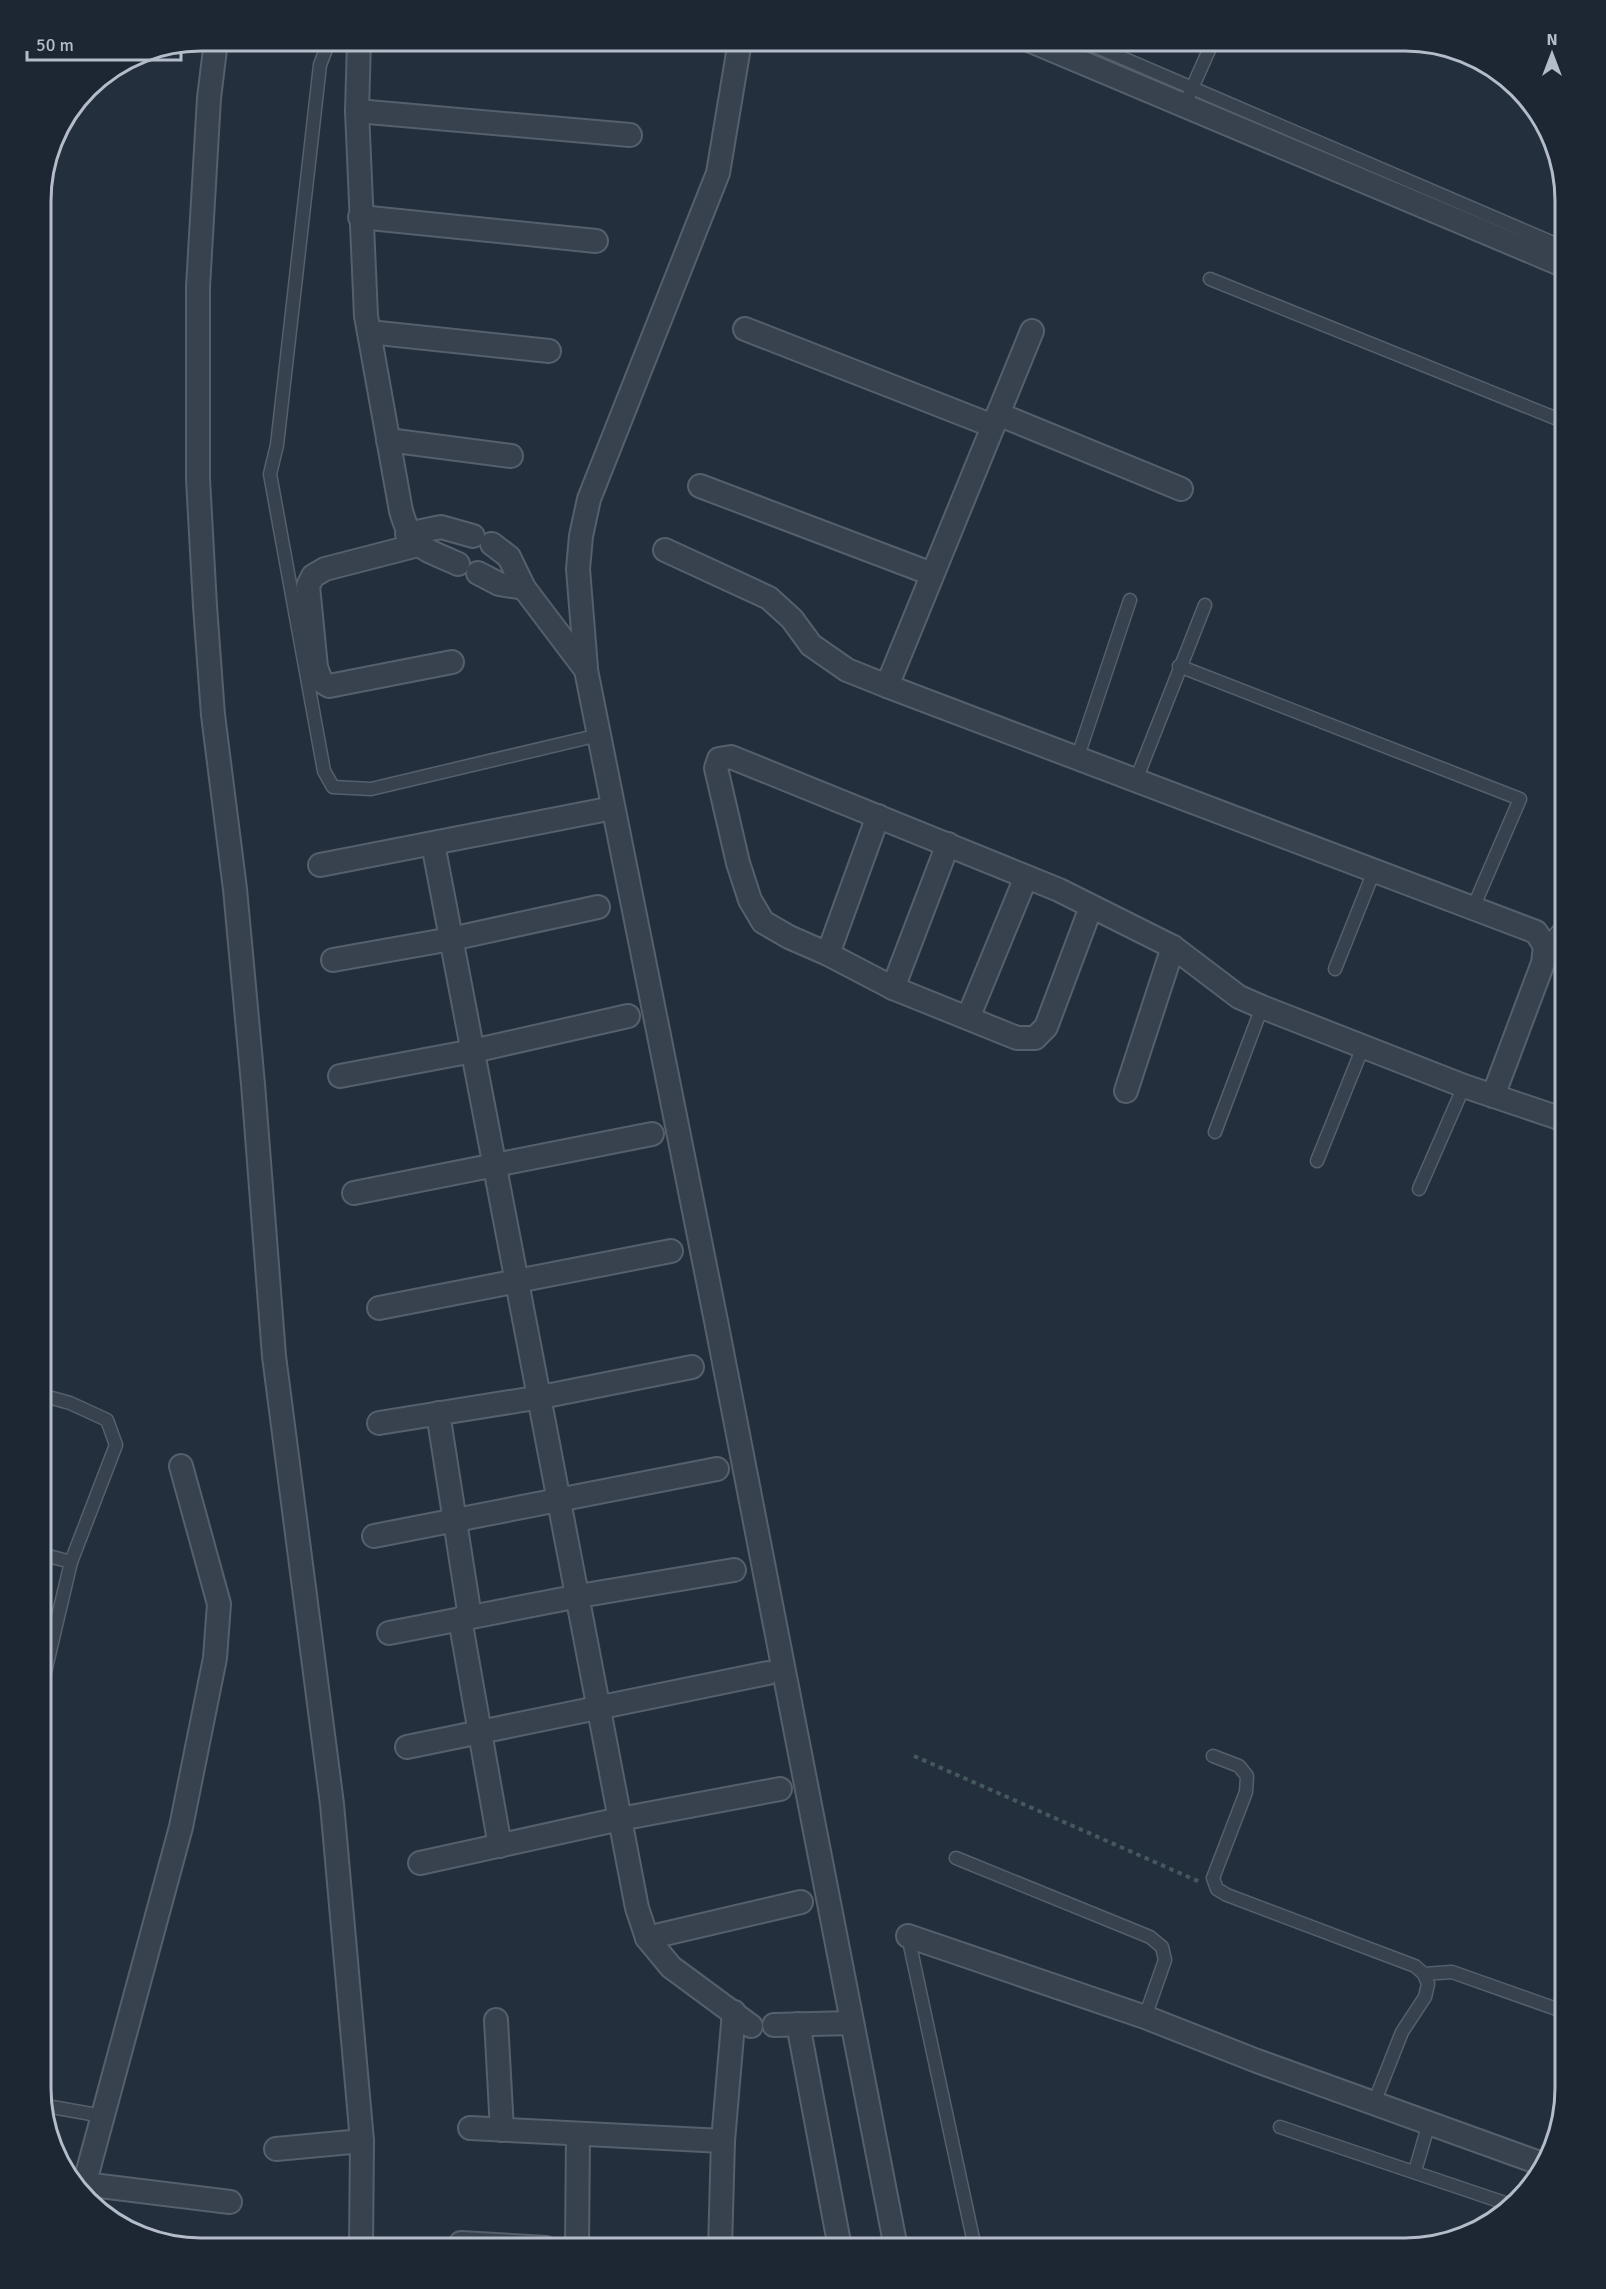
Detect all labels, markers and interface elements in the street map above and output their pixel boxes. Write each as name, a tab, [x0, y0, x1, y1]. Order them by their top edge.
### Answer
scale bar	[27, 24, 182, 62]
north arrow	[1522, 24, 1582, 84]
text: N	[1546, 30, 1558, 50]
text: 50 m	[36, 34, 74, 56]

